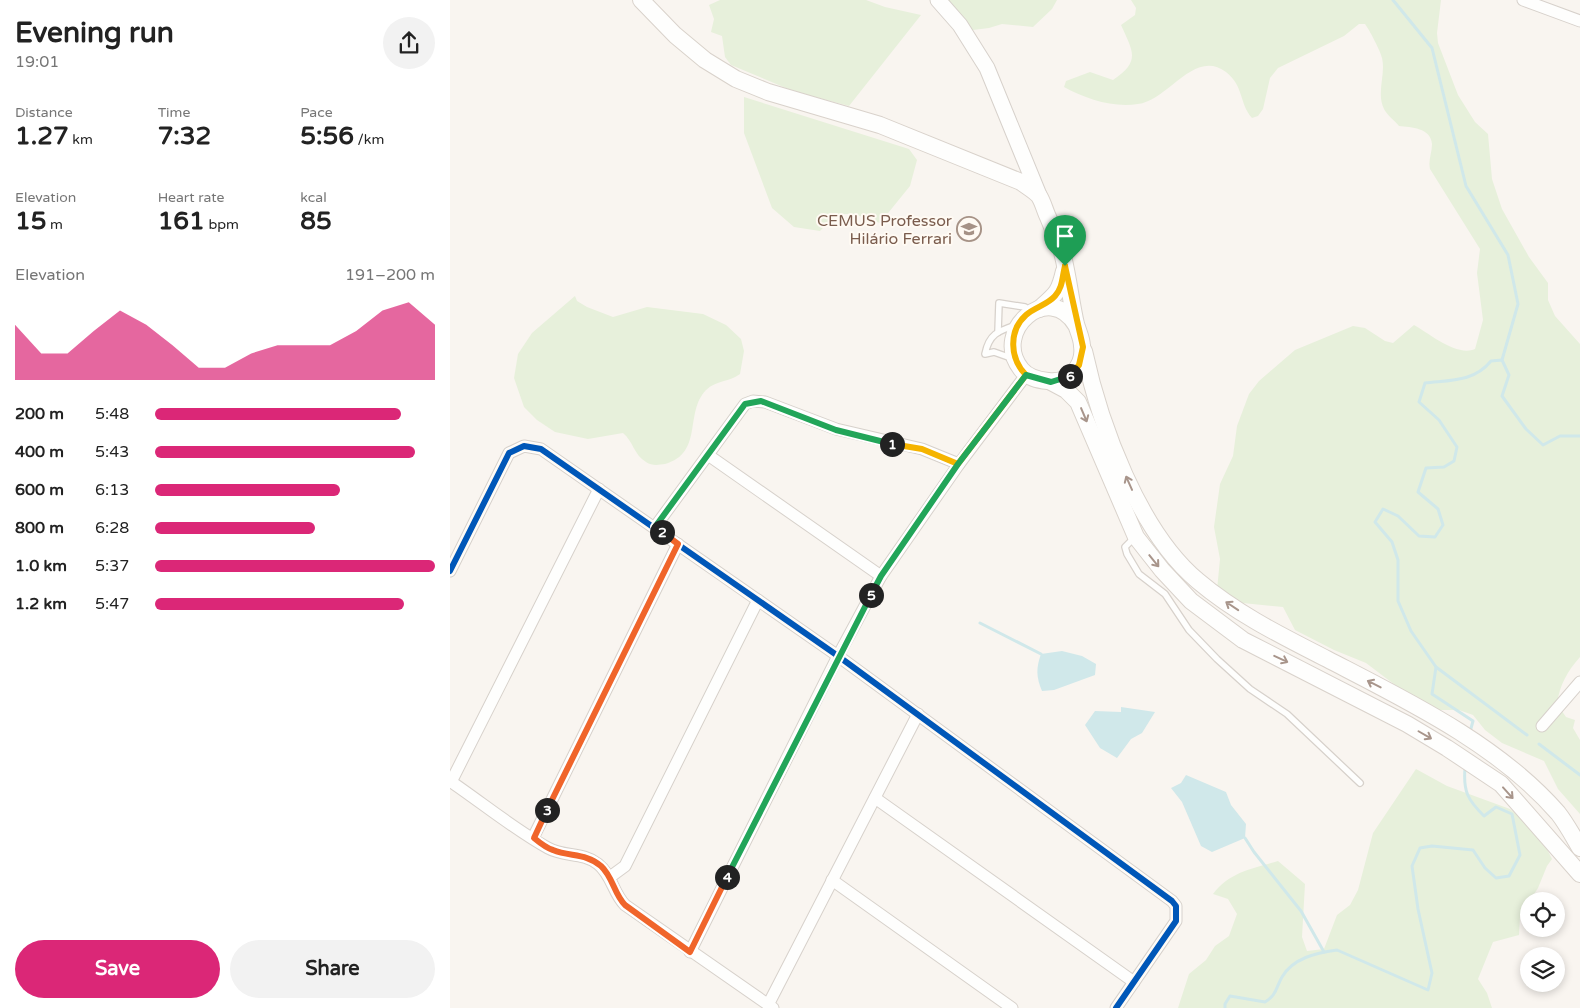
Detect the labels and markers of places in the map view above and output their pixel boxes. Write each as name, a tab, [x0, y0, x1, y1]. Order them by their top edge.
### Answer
place label: CEMUS Professor Hilário Ferrari	[817, 211, 953, 249]
pin	[1044, 215, 1086, 266]
school or university icon: CEMUS Professor Hilário Ferrari	[956, 216, 982, 242]
pin: 6	[1058, 364, 1082, 388]
pin: 1	[880, 432, 904, 456]
pin: 2	[650, 520, 674, 544]
pin: 5	[858, 582, 884, 608]
pin: 3	[534, 798, 560, 822]
pin: 4	[714, 864, 740, 890]

